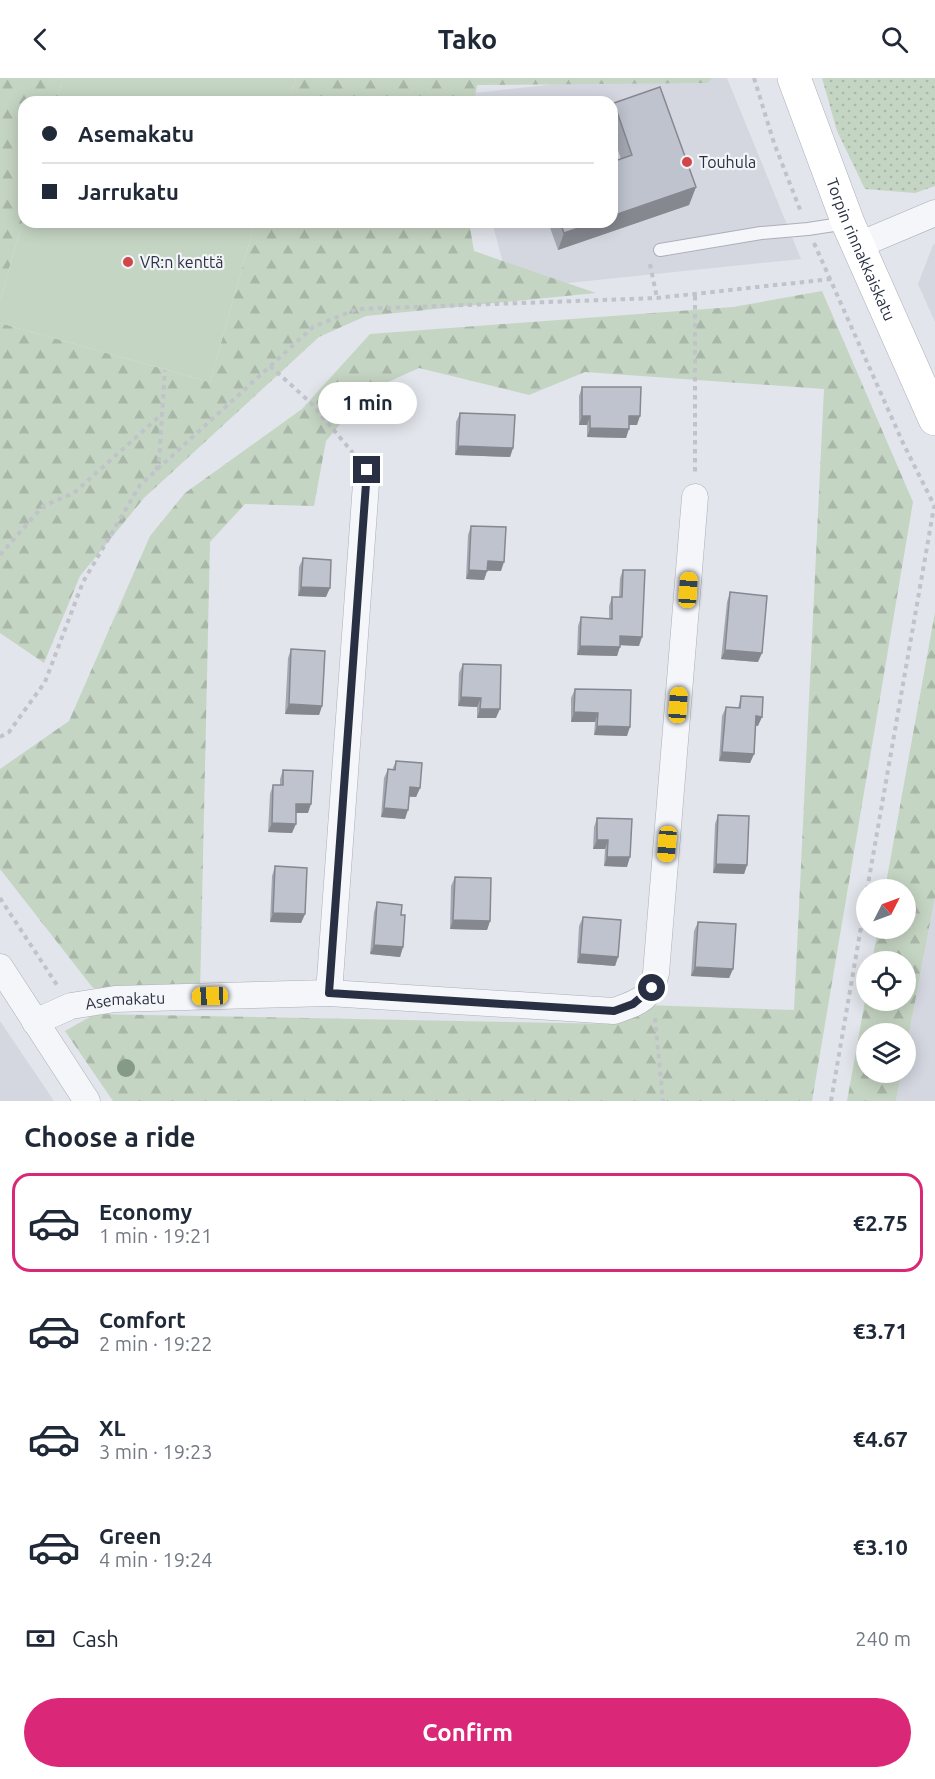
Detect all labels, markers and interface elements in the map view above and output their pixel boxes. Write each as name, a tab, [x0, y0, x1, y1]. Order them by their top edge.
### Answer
icon: back	[24, 23, 57, 56]
icon: search	[878, 23, 911, 56]
text: Tako	[438, 24, 497, 54]
text: Asemakatu	[78, 121, 194, 146]
place label: Touhula	[699, 153, 756, 171]
marker: Touhula	[680, 155, 694, 169]
street label: Torpin rinnakkaiskatu	[823, 176, 899, 323]
text: Jarrukatu	[78, 179, 179, 204]
place label: VR:n kenttä	[140, 253, 224, 271]
marker: VR:n kenttä	[121, 255, 135, 269]
callout: 1 min	[318, 383, 416, 425]
text: 1 min	[342, 391, 393, 414]
route end	[353, 456, 380, 483]
car	[678, 571, 698, 609]
car	[668, 686, 688, 724]
car	[656, 825, 678, 863]
north arrow	[856, 879, 916, 939]
map controls	[856, 879, 916, 1083]
button: locate	[856, 951, 916, 1011]
route start	[638, 974, 665, 1001]
car	[192, 986, 228, 1006]
street label: Asemakatu	[84, 989, 165, 1013]
button: layers	[856, 1023, 916, 1083]
text: Choose a ride	[24, 1122, 196, 1152]
icon: car	[27, 1196, 81, 1250]
text: Economy	[99, 1199, 192, 1224]
text: €2.75	[853, 1210, 908, 1235]
text: 1 min · 19:21	[99, 1224, 213, 1247]
icon: car	[27, 1304, 81, 1358]
text: Comfort	[99, 1307, 186, 1332]
text: €3.71	[853, 1318, 908, 1343]
text: 2 min · 19:22	[99, 1332, 213, 1355]
icon: car	[27, 1412, 81, 1466]
text: XL	[99, 1415, 126, 1440]
text: €4.67	[853, 1426, 908, 1451]
text: 3 min · 19:23	[99, 1440, 213, 1463]
icon: car	[27, 1520, 81, 1574]
text: Green	[99, 1523, 161, 1548]
text: €3.10	[853, 1534, 908, 1559]
text: 4 min · 19:24	[99, 1548, 213, 1571]
icon: cash	[24, 1622, 57, 1655]
text: Cash	[72, 1626, 119, 1651]
text: 240 m	[855, 1627, 911, 1650]
button: Confirm	[24, 1698, 911, 1767]

